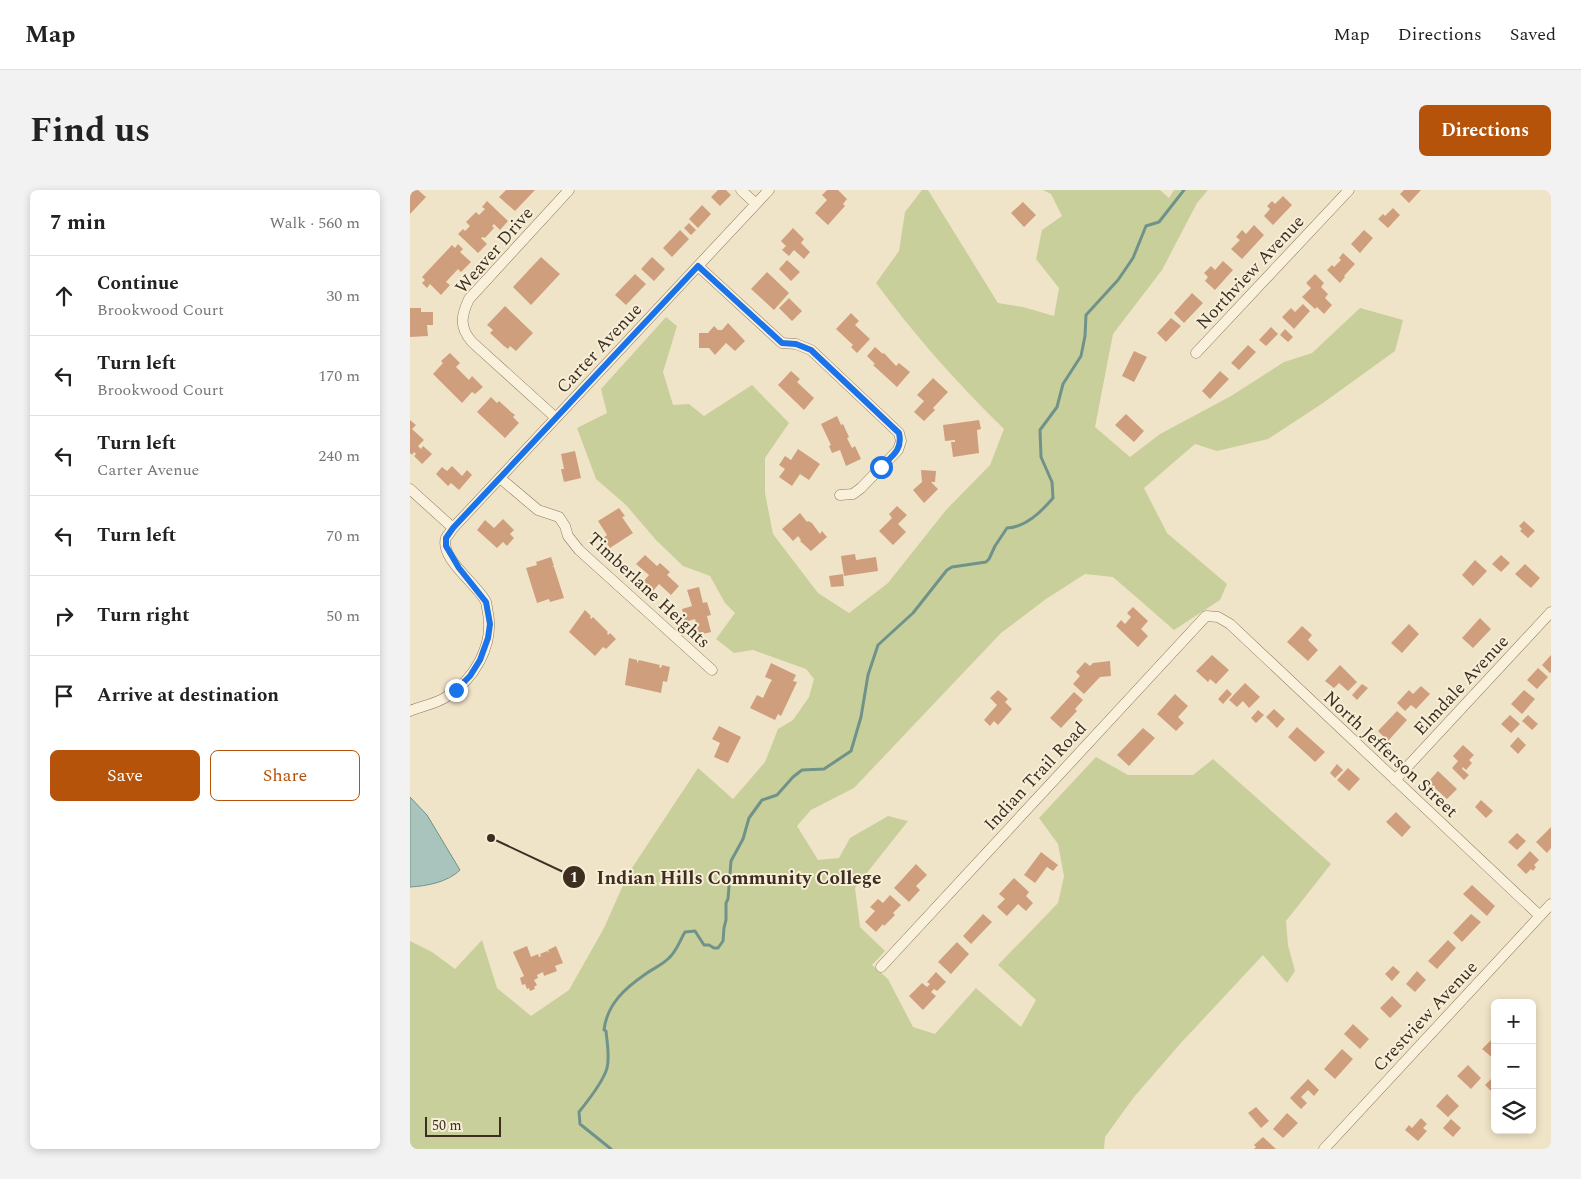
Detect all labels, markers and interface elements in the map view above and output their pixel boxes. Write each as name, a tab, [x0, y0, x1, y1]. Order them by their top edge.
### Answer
text: Map	[25, 17, 75, 53]
text: Map	[1334, 21, 1370, 48]
text: Directions	[1398, 21, 1482, 48]
text: Saved	[1510, 21, 1556, 48]
text: Find us	[30, 104, 150, 157]
button: Directions	[1419, 105, 1551, 156]
street label: Weaver Drive	[449, 201, 540, 300]
text: 7 min	[50, 207, 106, 239]
street label: Northview Avenue	[1190, 209, 1311, 336]
text: Walk · 560 m	[269, 211, 360, 235]
text: Continue	[97, 269, 179, 298]
icon: ahead	[50, 282, 78, 310]
text: 30 m	[326, 284, 360, 308]
street label: Carter Avenue	[550, 297, 649, 400]
text: Brookwood Court	[97, 298, 224, 322]
text: Turn left	[97, 349, 176, 378]
icon: left	[50, 362, 78, 390]
text: 170 m	[318, 364, 360, 388]
text: Brookwood Court	[97, 378, 224, 402]
text: Turn left	[97, 429, 176, 458]
icon: left	[50, 442, 78, 470]
text: 240 m	[318, 444, 360, 468]
route start	[870, 456, 893, 479]
text: Carter Avenue	[97, 458, 199, 482]
text: Turn left	[97, 521, 176, 550]
icon: left	[50, 522, 78, 550]
text: 70 m	[326, 524, 360, 548]
street label: Timberlane Heights	[581, 526, 716, 655]
text: Turn right	[97, 601, 190, 630]
icon: right	[50, 602, 78, 630]
text: 50 m	[326, 604, 360, 628]
street label: Elmdale Avenue	[1407, 629, 1515, 742]
route end	[445, 679, 468, 702]
text: Arrive at destination	[97, 681, 279, 710]
icon: arrive	[50, 682, 78, 710]
street label: North Jefferson Street	[1317, 685, 1464, 824]
street label: Indian Trail Road	[978, 716, 1093, 837]
button: Save	[50, 750, 200, 801]
button: Share	[210, 750, 360, 801]
callout: Indian Hills Community College	[561, 860, 891, 894]
text: Indian Hills Community College	[597, 864, 881, 893]
text: 1	[570, 866, 578, 889]
street label: Crestview Avenue	[1367, 955, 1484, 1078]
map controls	[1491, 999, 1536, 1134]
button: +	[1491, 999, 1536, 1044]
button: −	[1491, 1044, 1536, 1089]
button: layers	[1491, 1089, 1536, 1134]
scale bar	[425, 1114, 501, 1137]
text: 50 m	[432, 1115, 462, 1136]

